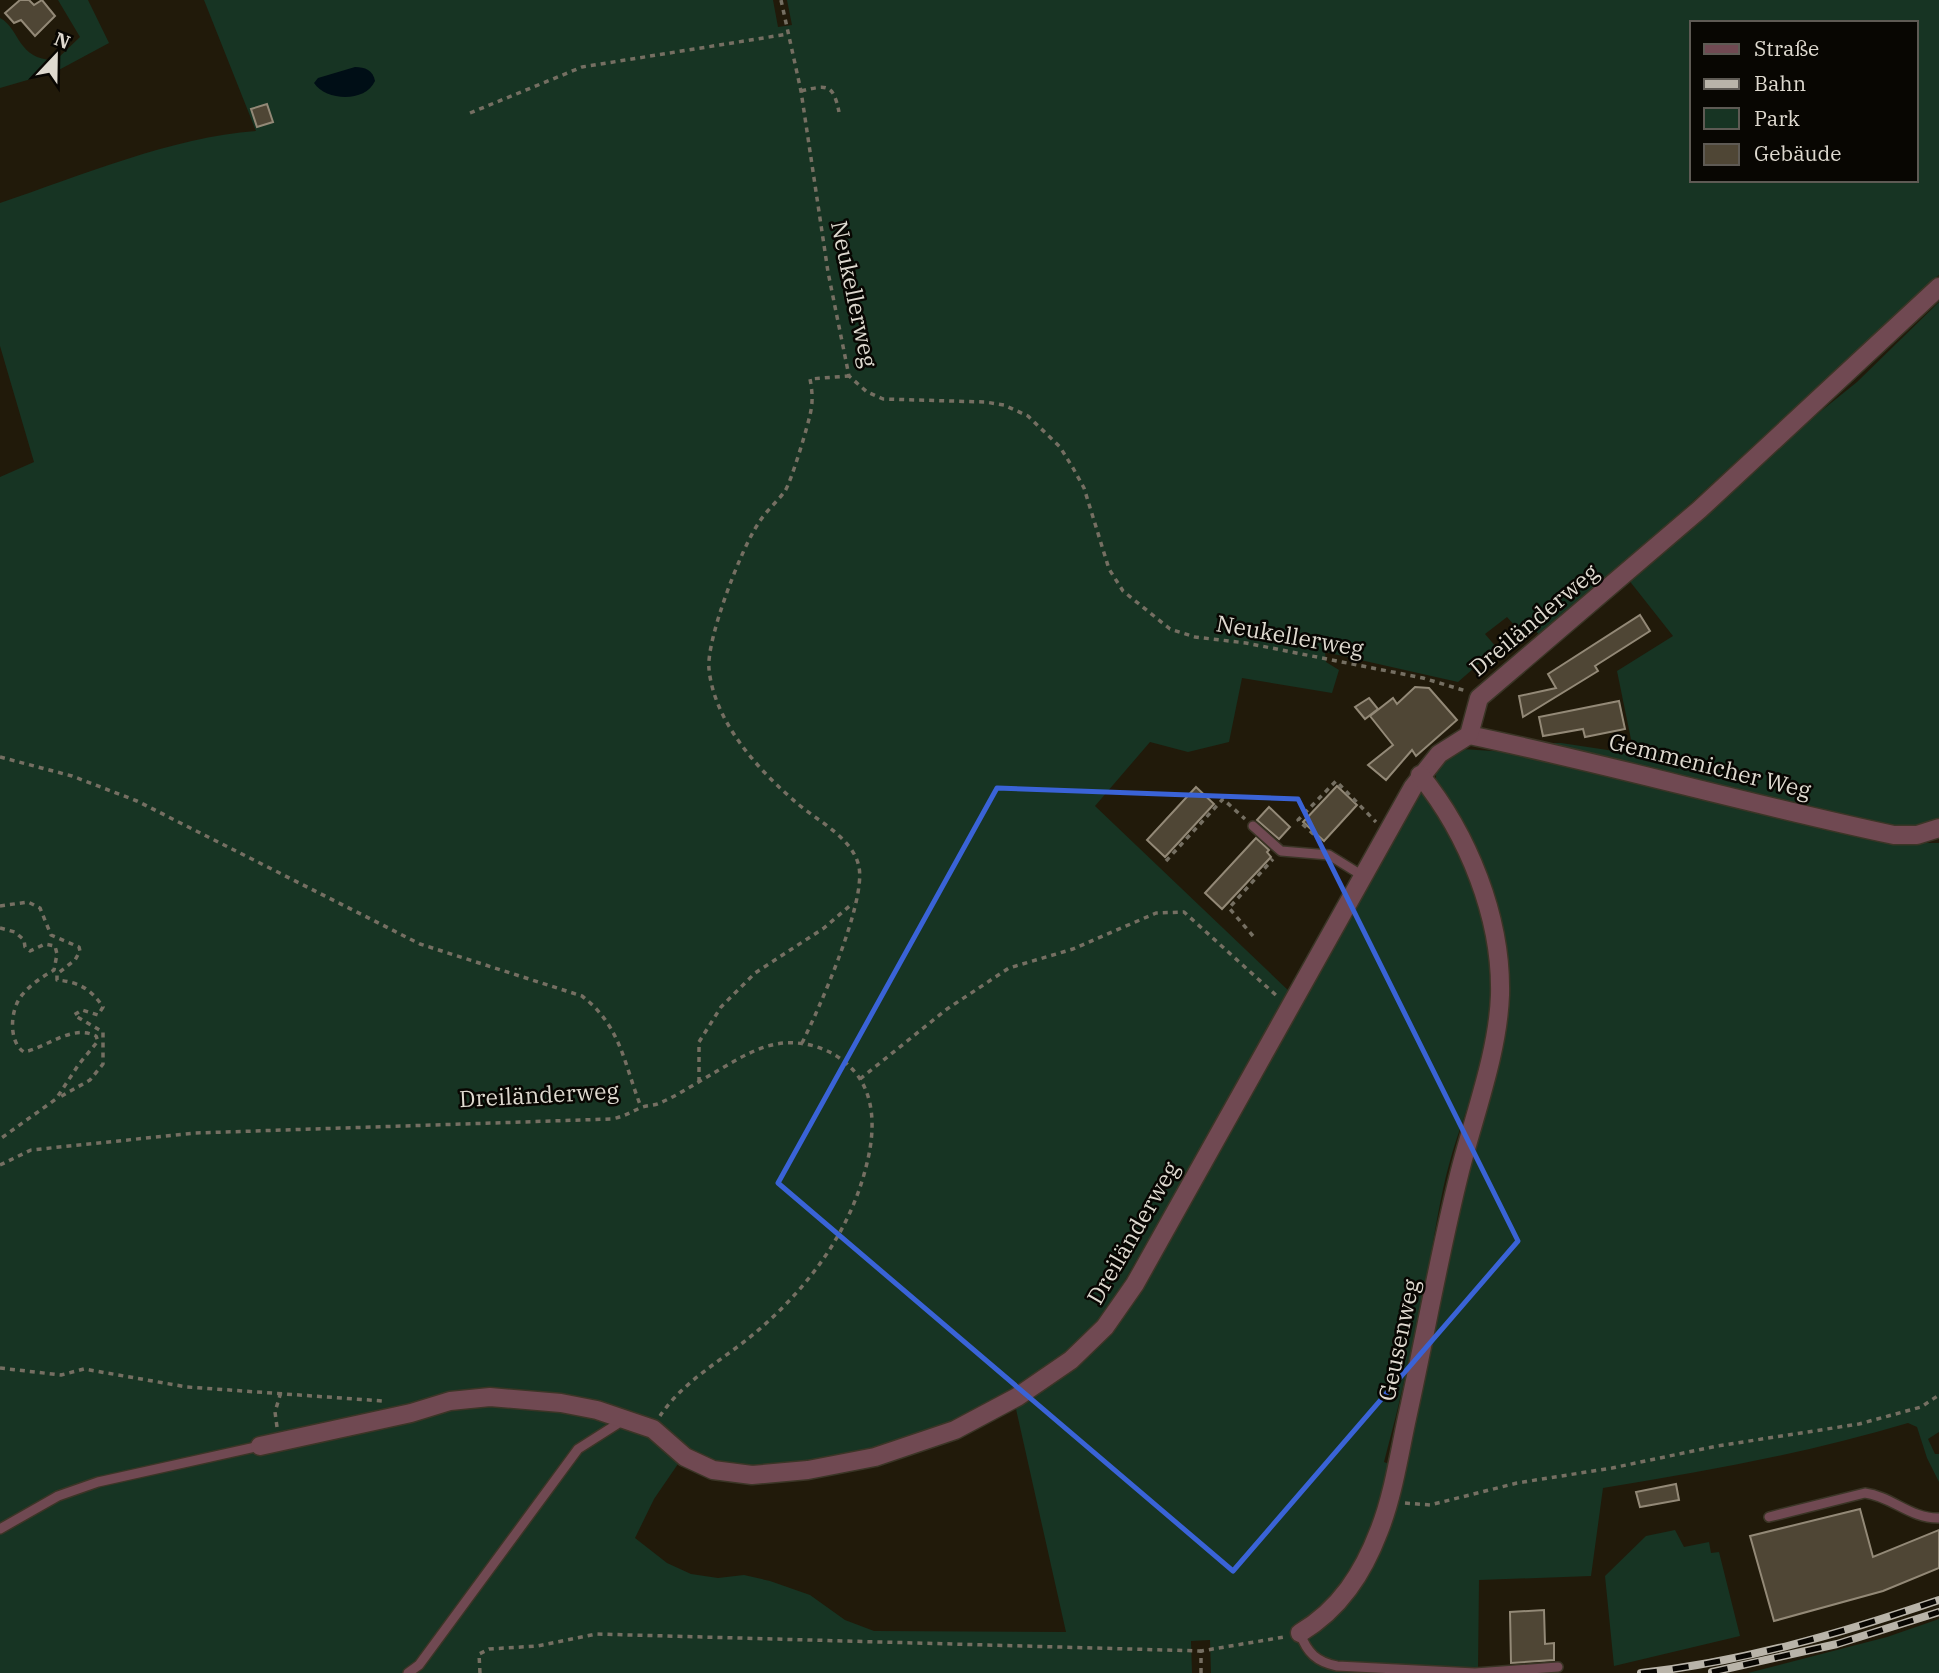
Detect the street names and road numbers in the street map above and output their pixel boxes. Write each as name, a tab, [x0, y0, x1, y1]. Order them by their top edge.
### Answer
street label: Neukellerweg	[825, 218, 885, 370]
street label: Dreiländerweg	[1462, 556, 1605, 682]
street label: Neukellerweg	[1214, 607, 1367, 663]
street label: Gemmenicher Weg	[1606, 725, 1815, 805]
street label: Dreiländerweg	[458, 1075, 620, 1113]
street label: Dreiländerweg	[1079, 1155, 1185, 1309]
street label: Geusenweg	[1370, 1276, 1426, 1403]

